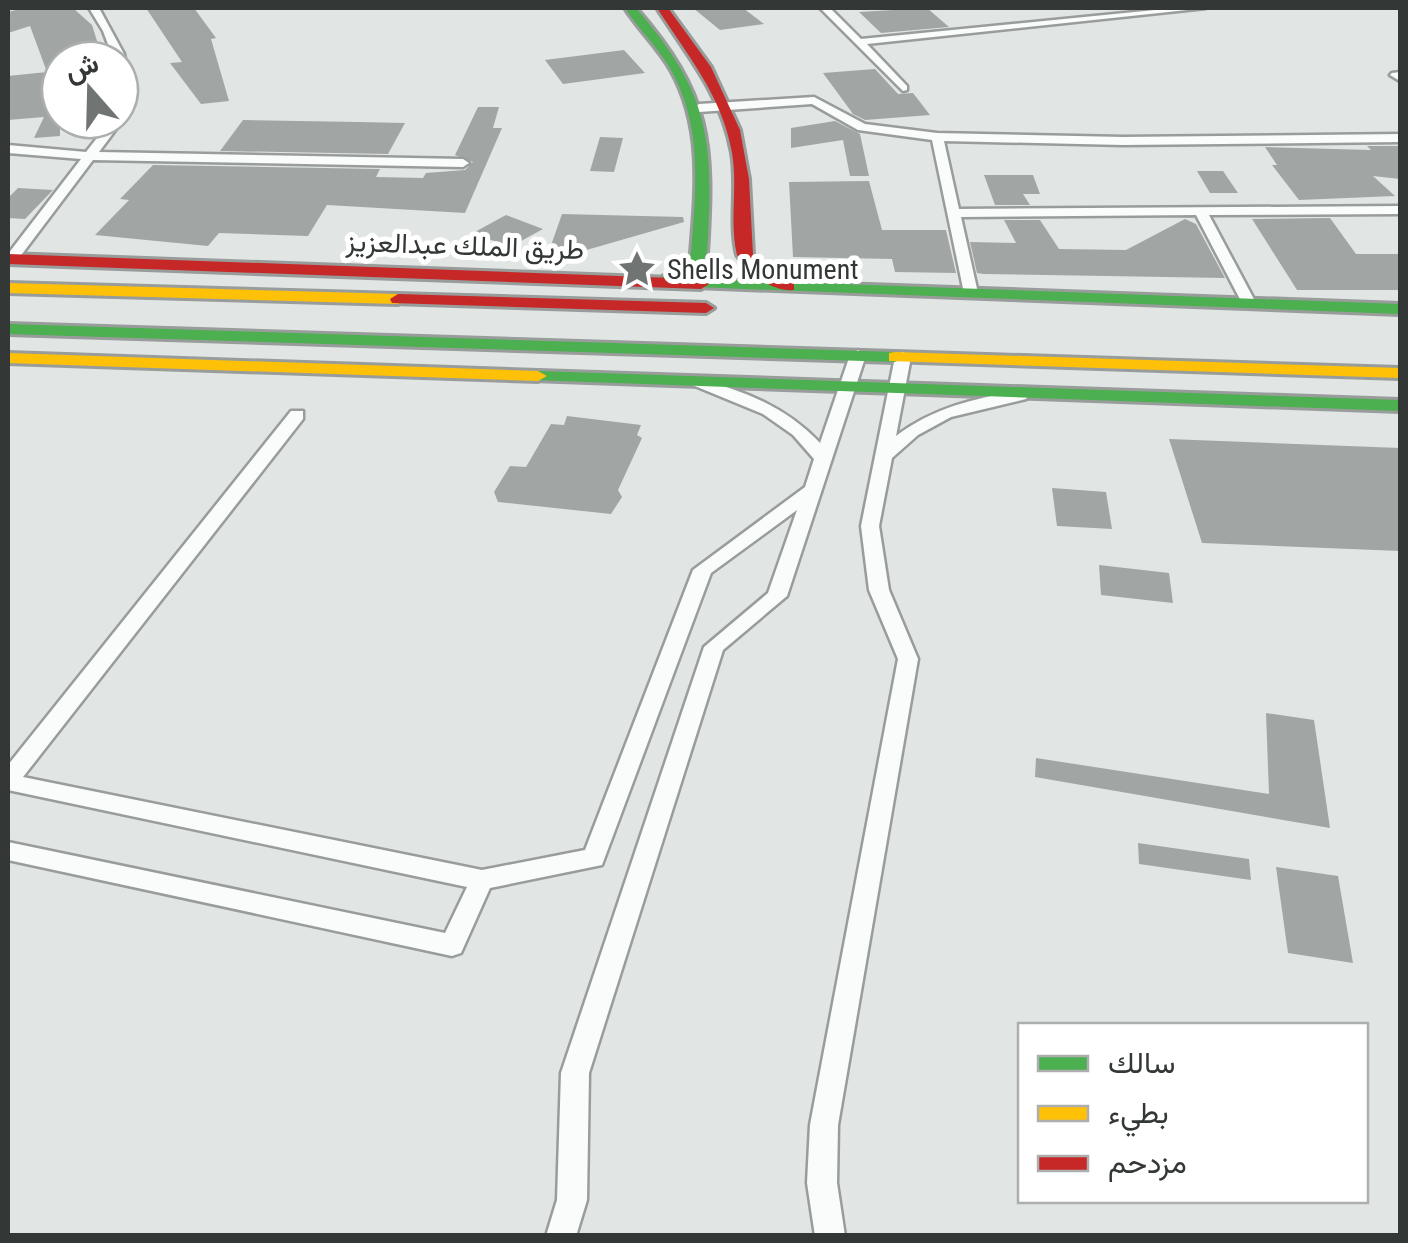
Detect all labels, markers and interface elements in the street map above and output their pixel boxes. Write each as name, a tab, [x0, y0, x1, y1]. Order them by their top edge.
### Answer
north arrow	[40, 40, 140, 140]
text: ش	[60, 46, 103, 88]
street label: طريق الملك عبدالعزيز	[344, 225, 585, 267]
place icon: Shells Monument	[616, 248, 658, 290]
place label: Shells Monument	[667, 253, 859, 286]
legend	[1018, 1023, 1368, 1203]
text: سالك	[1108, 1045, 1175, 1080]
text: بطيء	[1108, 1095, 1169, 1137]
text: مزدحم	[1108, 1145, 1187, 1182]

